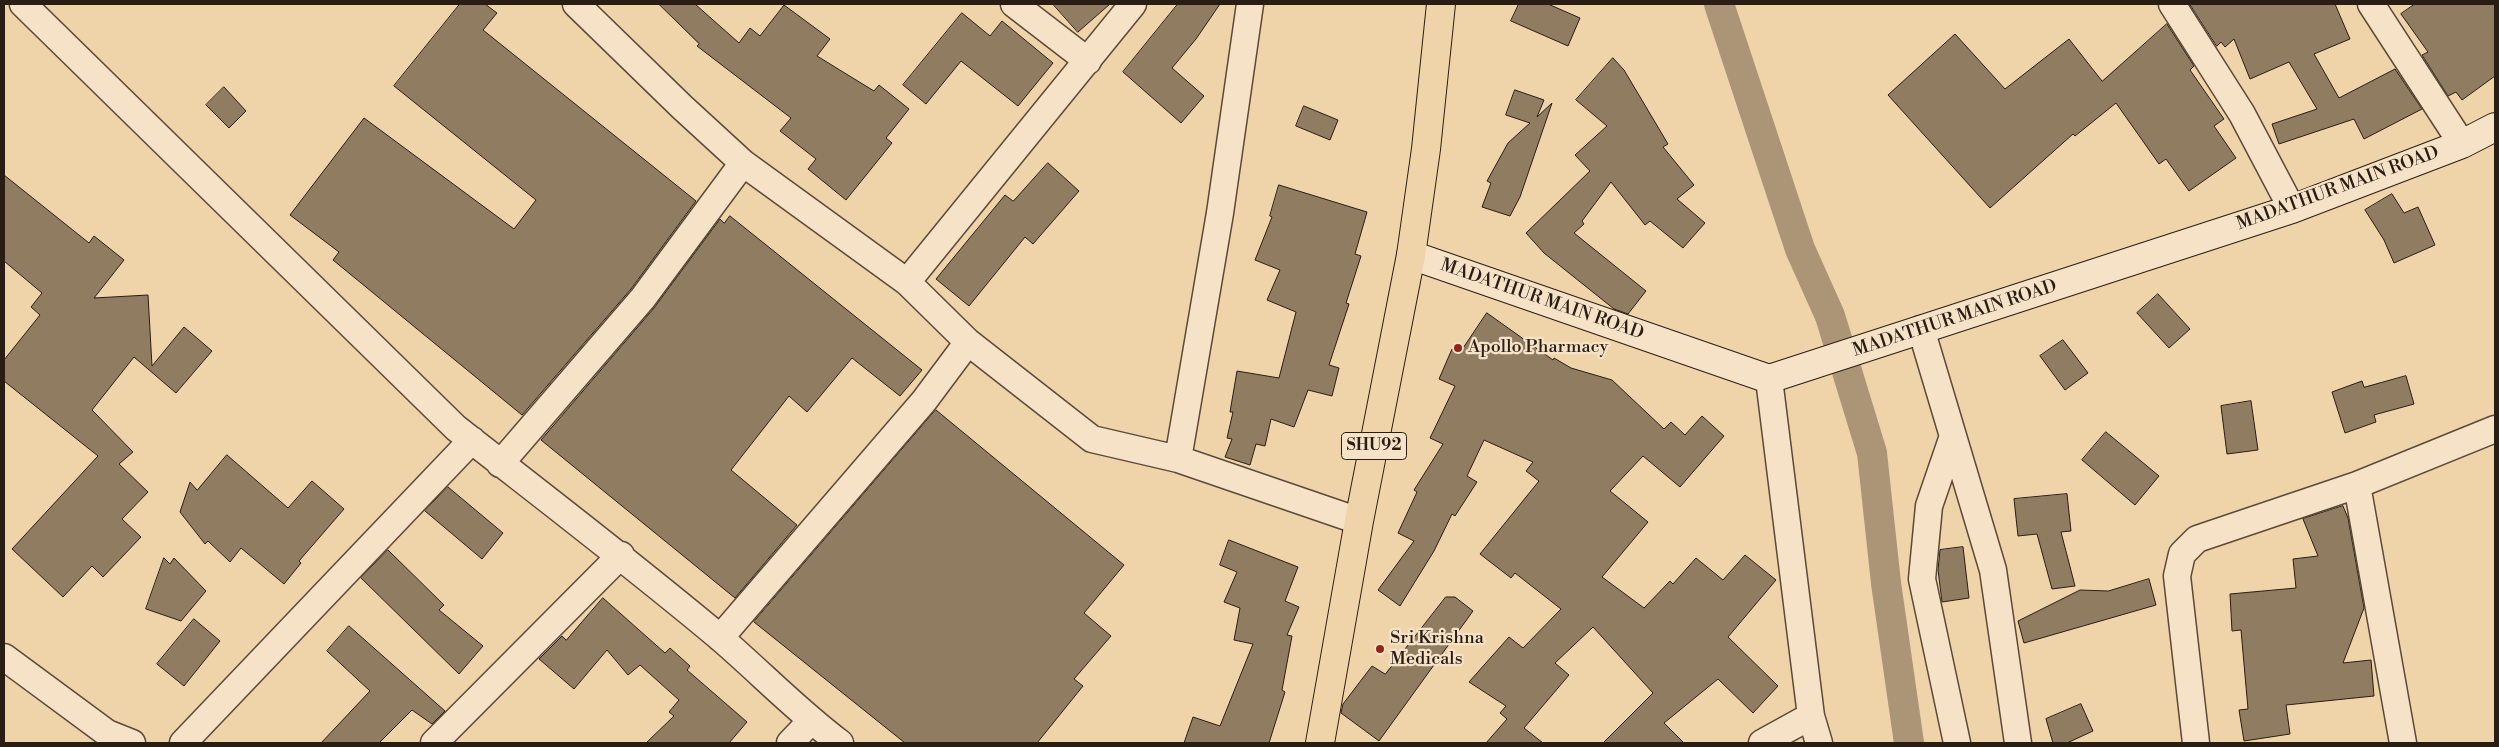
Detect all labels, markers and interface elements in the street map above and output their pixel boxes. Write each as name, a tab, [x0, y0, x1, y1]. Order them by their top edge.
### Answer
street label: MADATHUR MAIN ROAD	[2234, 142, 2442, 236]
street label: MADATHUR MAIN ROAD	[1437, 255, 1647, 345]
street label: MADATHUR MAIN ROAD	[1850, 276, 2060, 362]
place label: Apollo Pharmacy	[1468, 337, 1608, 359]
marker: Apollo Pharmacy	[1452, 342, 1464, 354]
road number: SHU92	[1342, 432, 1406, 460]
place label: Sri Krishna Medicals	[1390, 628, 1484, 670]
marker: Sri Krishna Medicals	[1374, 643, 1386, 655]

